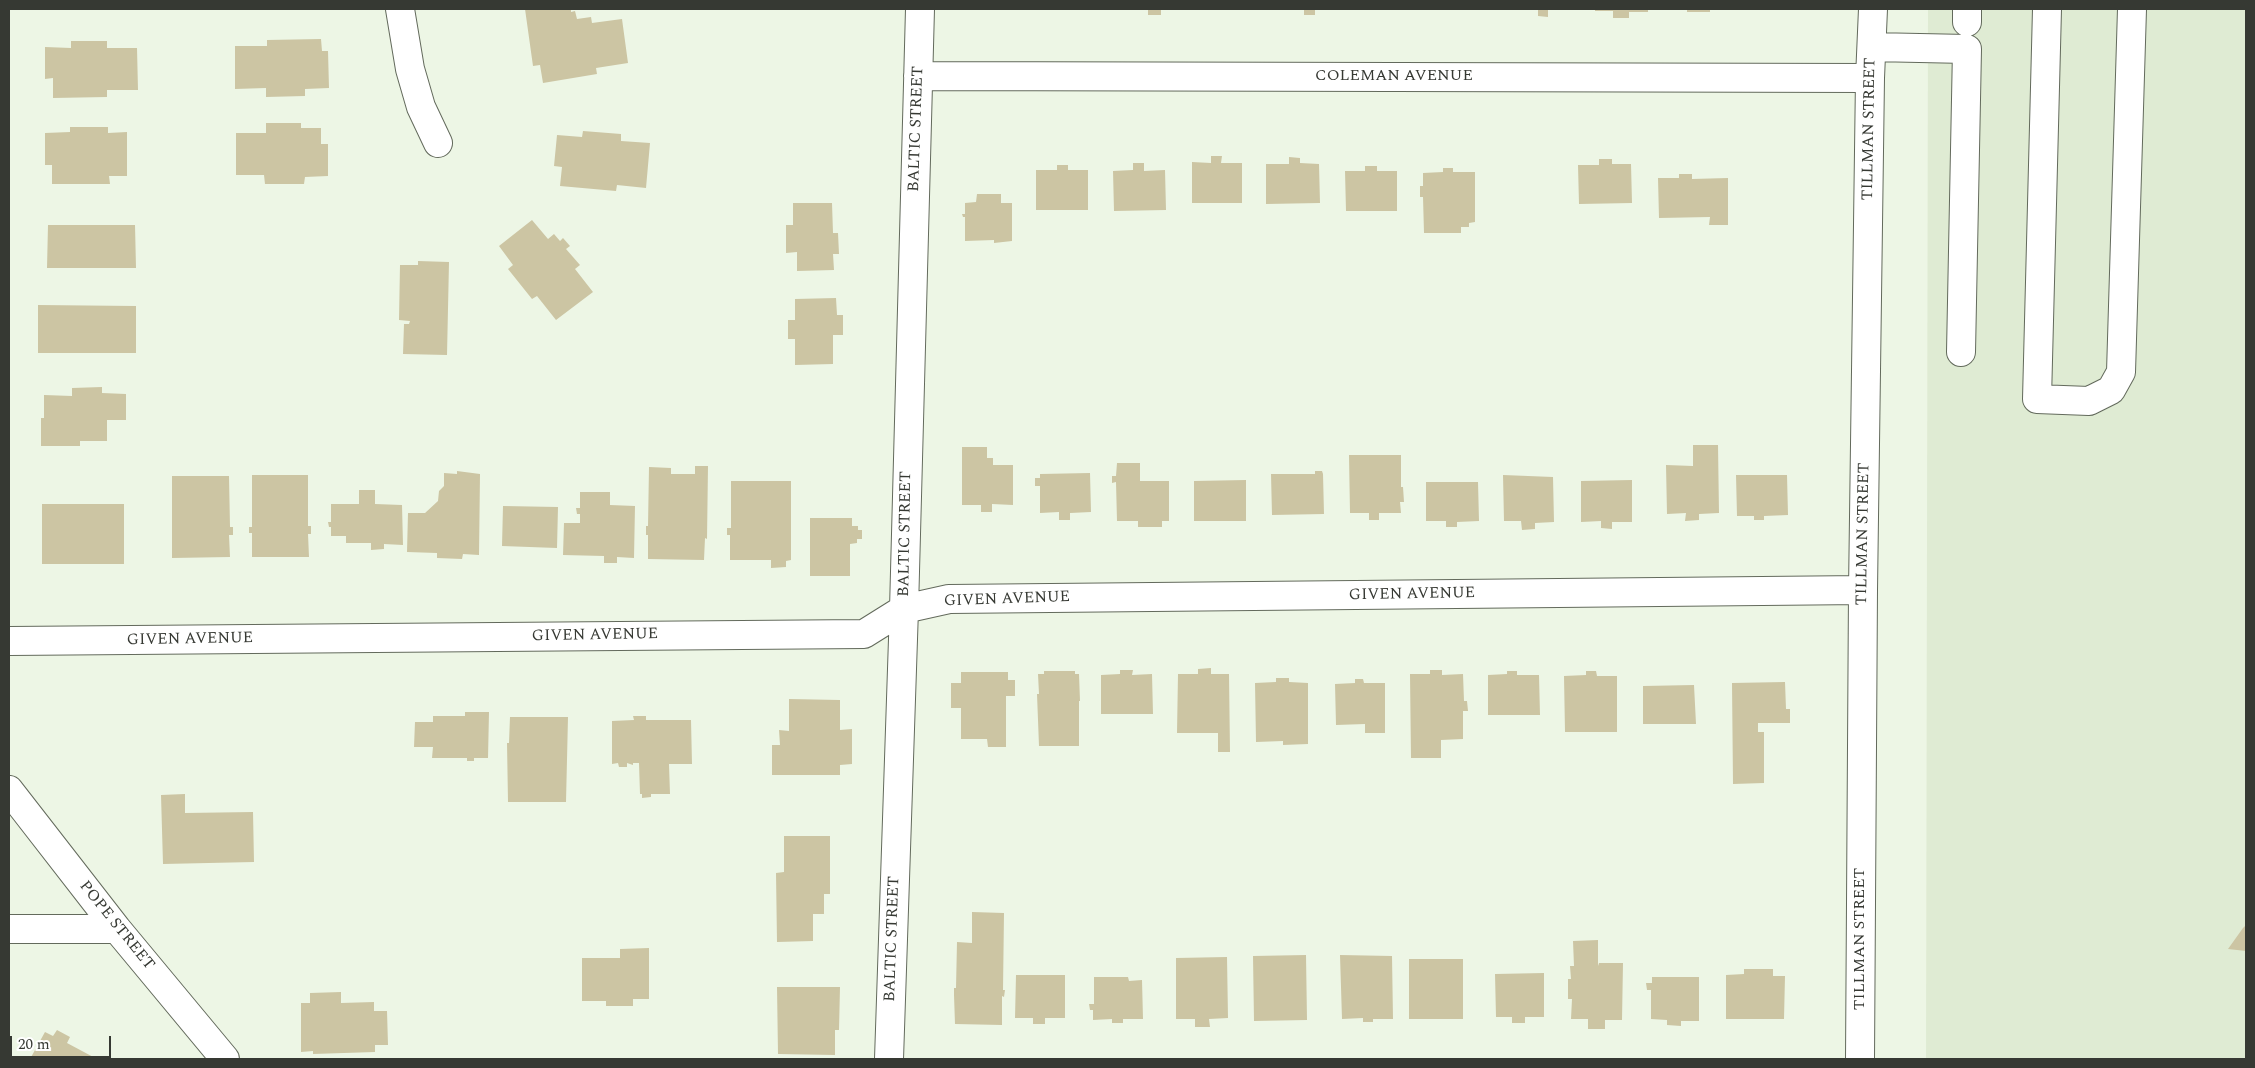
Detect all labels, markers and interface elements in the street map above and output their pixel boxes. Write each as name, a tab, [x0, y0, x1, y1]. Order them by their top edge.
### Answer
street label: TILLMAN STREET	[1859, 57, 1881, 201]
street label: BALTIC STREET	[905, 66, 929, 192]
street label: COLEMAN AVENUE	[1315, 67, 1473, 87]
street label: TILLMAN STREET	[1853, 462, 1875, 606]
street label: BALTIC STREET	[895, 471, 917, 597]
street label: GIVEN AVENUE	[1349, 584, 1475, 606]
street label: GIVEN AVENUE	[943, 588, 1071, 612]
street label: GIVEN AVENUE	[532, 625, 658, 647]
street label: GIVEN AVENUE	[127, 629, 253, 651]
street label: TILLMAN STREET	[1851, 868, 1871, 1010]
street label: BALTIC STREET	[881, 876, 905, 1002]
street label: POPE STREET	[74, 878, 158, 974]
scale bar	[12, 1026, 114, 1058]
text: 20 m	[18, 1033, 50, 1056]

